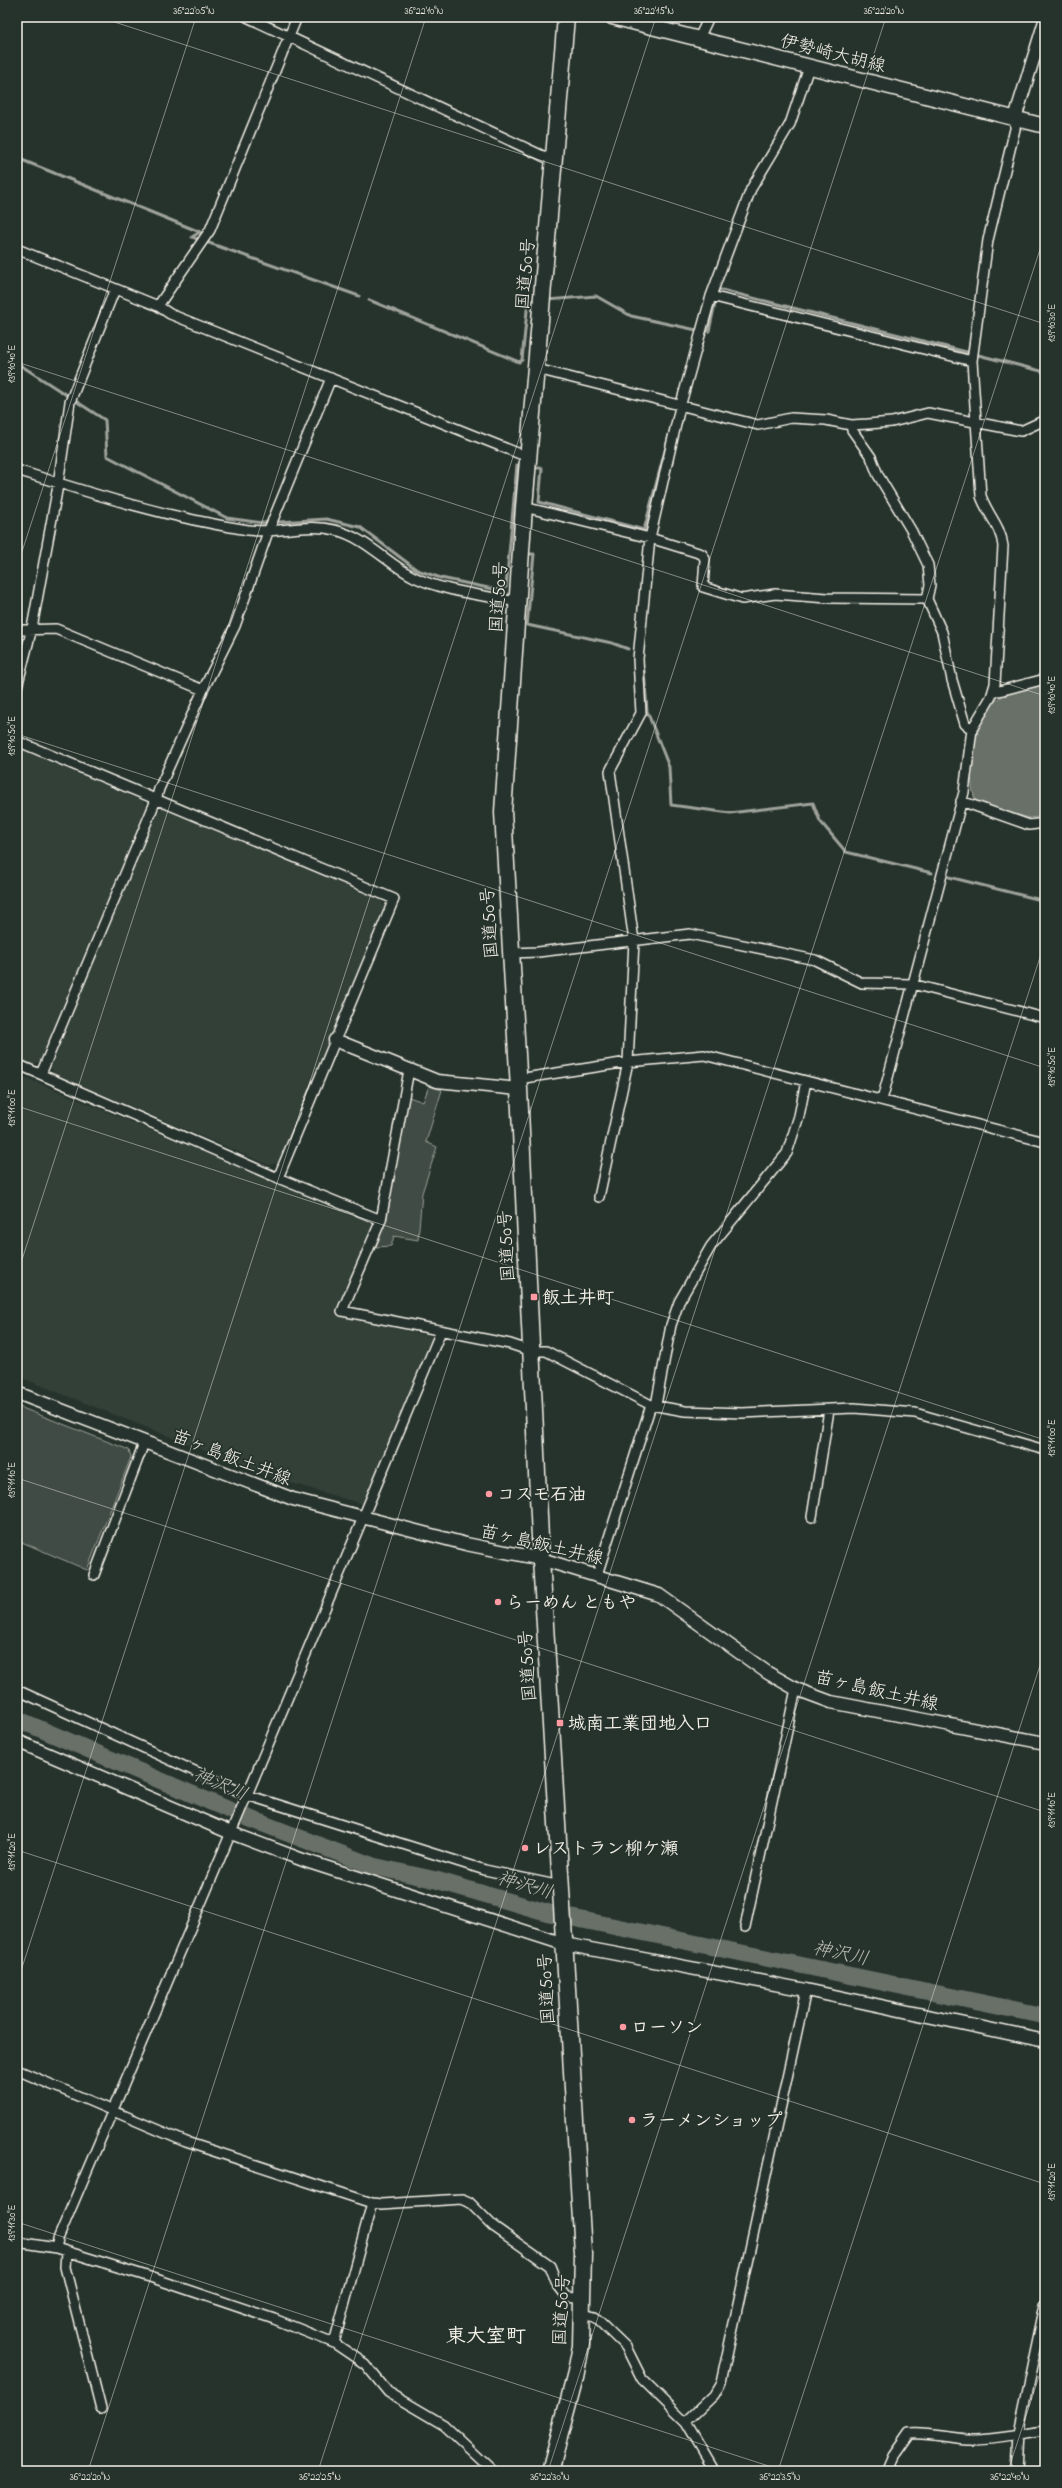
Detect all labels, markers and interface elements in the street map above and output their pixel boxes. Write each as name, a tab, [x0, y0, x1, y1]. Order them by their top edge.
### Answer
text: 36°22'05"N	[173, 4, 215, 19]
text: 36°22'10"N	[405, 4, 444, 19]
text: 36°22'15"N	[634, 4, 674, 19]
text: 36°22'20"N	[864, 4, 905, 19]
street label: 伊勢崎大胡線	[777, 29, 888, 81]
street label: 国道50号	[511, 237, 543, 311]
text: 139°10'30"E	[1045, 304, 1060, 342]
text: 139°10'40"E	[5, 345, 20, 383]
street label: 国道50号	[485, 560, 515, 634]
text: 139°10'40"E	[1045, 676, 1060, 714]
text: 139°10'50"E	[5, 716, 20, 756]
street label: 国道50号	[476, 886, 506, 960]
text: 139°10'50"E	[1045, 1047, 1060, 1087]
text: 139°11'00"E	[5, 1089, 20, 1127]
street label: 国道50号	[493, 1209, 523, 1283]
place label: 飯土井町	[542, 1286, 614, 1312]
marker: 飯土井町	[529, 1292, 539, 1302]
text: 139°11'00"E	[1045, 1419, 1060, 1457]
street label: 苗ヶ島飯土井線	[168, 1424, 295, 1494]
text: 139°11'10"E	[5, 1462, 20, 1498]
place label: コスモ石油	[497, 1483, 586, 1509]
marker: コスモ石油	[484, 1489, 494, 1499]
street label: 苗ヶ島飯土井線	[477, 1519, 606, 1573]
place label: らーめん ともや	[506, 1591, 637, 1617]
marker: らーめん ともや	[493, 1597, 503, 1607]
street label: 国道50号	[514, 1629, 544, 1703]
street label: 苗ヶ島飯土井線	[812, 1665, 941, 1719]
place label: 城南工業団地入口	[568, 1712, 712, 1738]
marker: 城南工業団地入口	[555, 1718, 565, 1728]
water label: 神沢川	[189, 1762, 252, 1809]
text: 139°11'10"E	[1045, 1792, 1060, 1828]
text: 139°11'20"E	[5, 1833, 20, 1871]
place label: レストラン柳ケ瀬	[533, 1837, 678, 1863]
marker: レストラン柳ケ瀬	[520, 1843, 530, 1853]
water label: 神沢川	[493, 1866, 555, 1907]
water label: 神沢川	[810, 1935, 871, 1974]
street label: 国道50号	[533, 1952, 563, 2026]
place label: ローソン	[631, 2016, 703, 2042]
marker: ローソン	[618, 2022, 628, 2032]
place label: ラーメンショップ	[640, 2109, 783, 2135]
marker: ラーメンショップ	[627, 2115, 637, 2125]
text: 139°11'20"E	[1045, 2163, 1060, 2201]
text: 139°11'30"E	[5, 2204, 20, 2242]
street label: 国道50号	[548, 2273, 578, 2347]
district label: 東大室町	[446, 2323, 526, 2352]
text: 36°22'20"N	[70, 2470, 111, 2485]
text: 36°22'25"N	[299, 2470, 341, 2485]
text: 36°22'30"N	[530, 2470, 570, 2485]
text: 36°22'35"N	[759, 2470, 801, 2485]
text: 36°22'40"N	[990, 2470, 1030, 2485]

